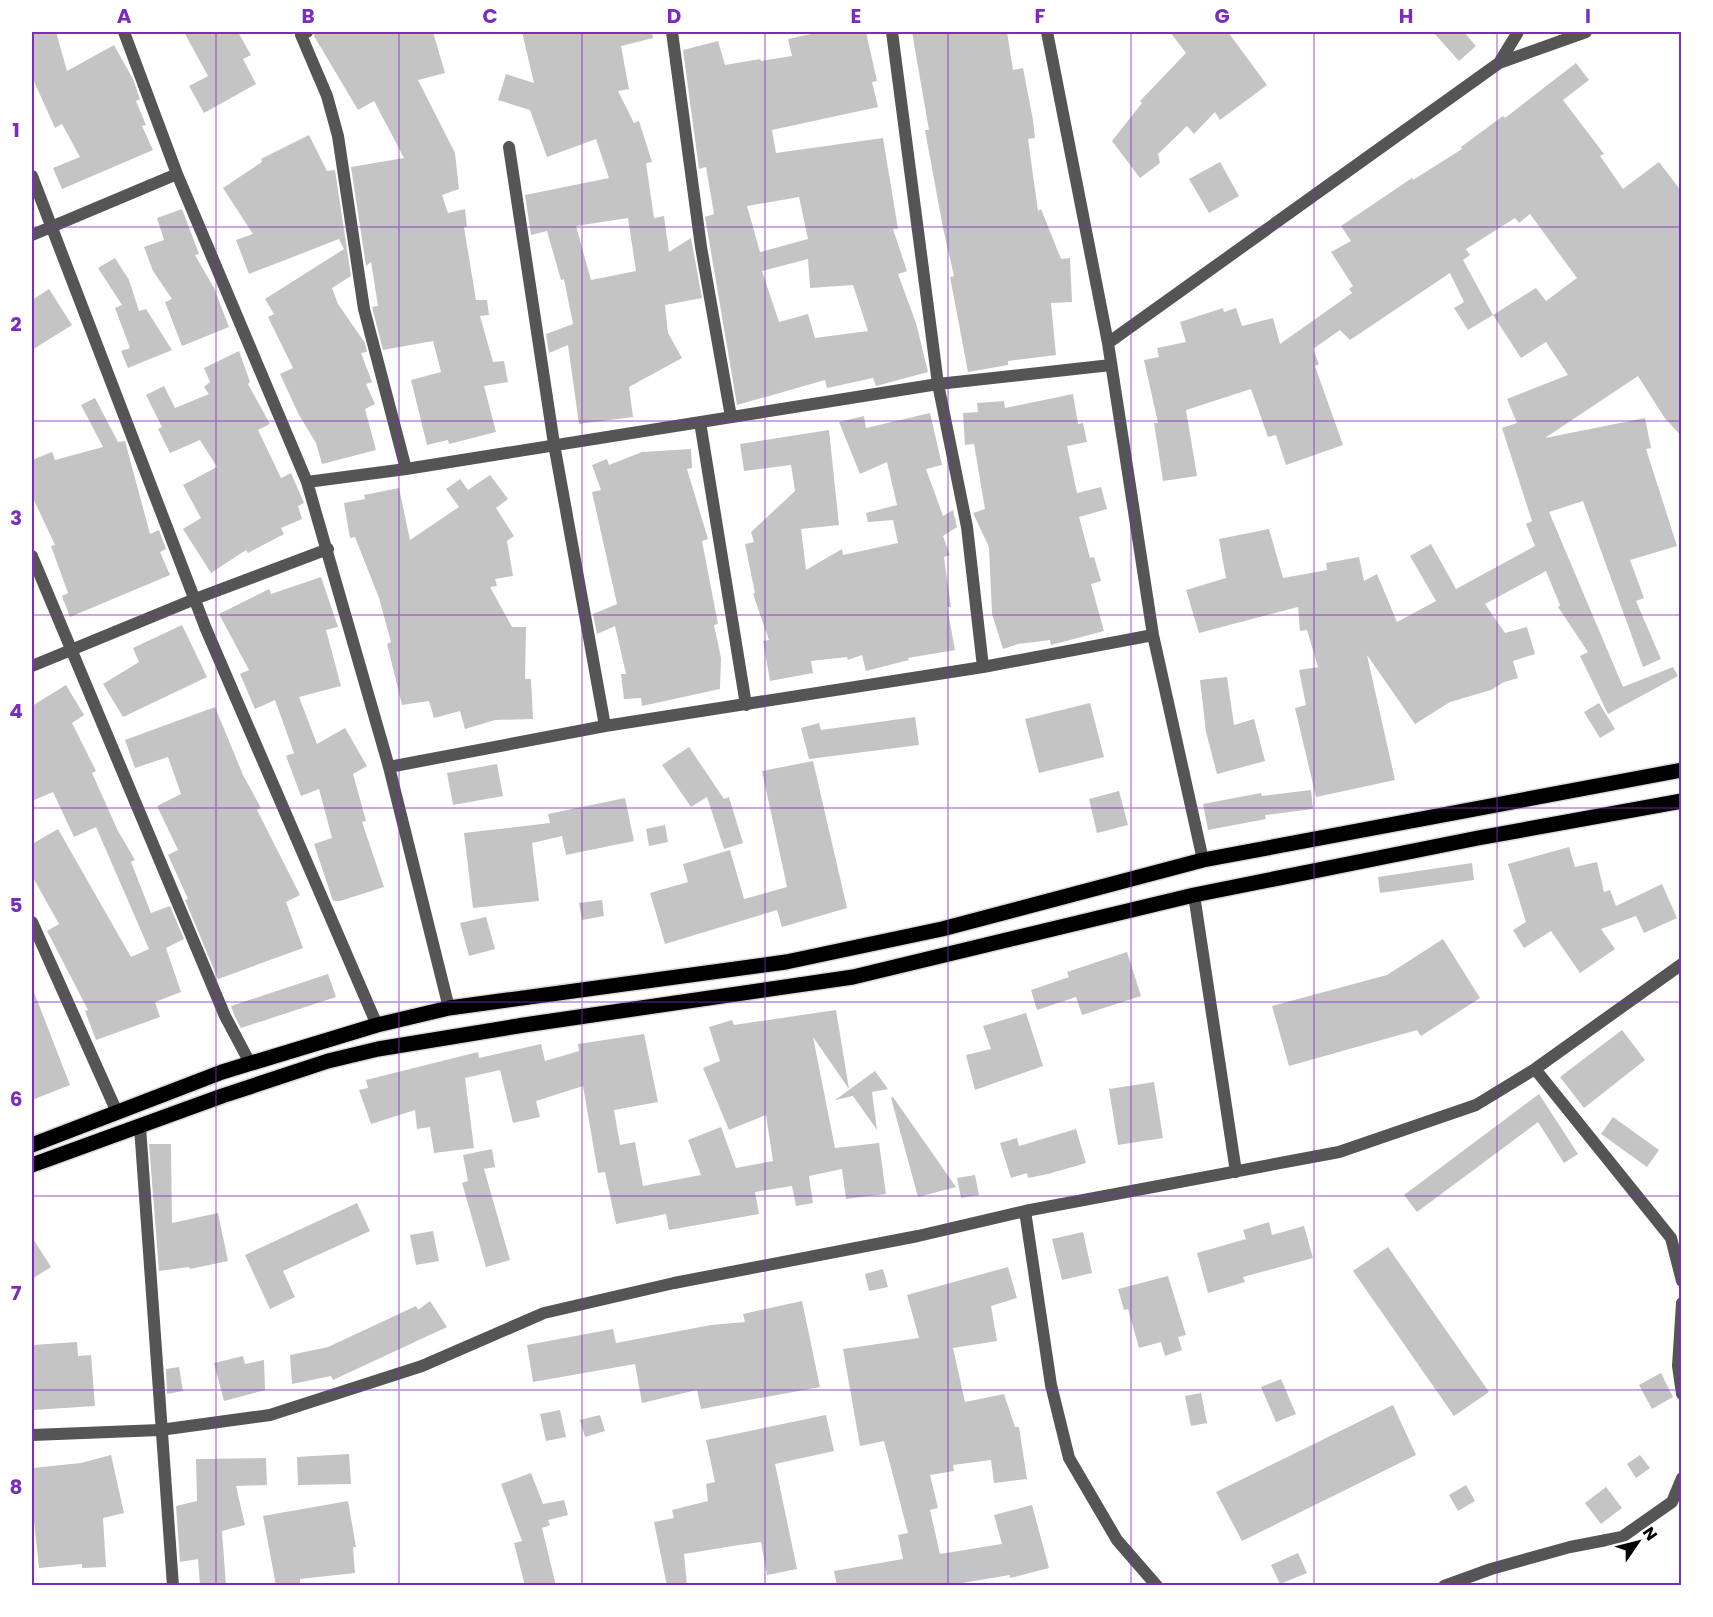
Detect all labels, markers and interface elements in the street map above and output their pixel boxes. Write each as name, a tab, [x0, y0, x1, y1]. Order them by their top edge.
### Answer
text: A	[117, 2, 132, 30]
text: B	[301, 2, 315, 30]
text: C	[482, 2, 498, 30]
text: D	[667, 2, 681, 30]
text: E	[851, 2, 861, 30]
text: F	[1035, 2, 1046, 30]
text: G	[1214, 2, 1230, 30]
text: H	[1399, 2, 1413, 30]
text: I	[1585, 2, 1591, 30]
text: 1	[12, 116, 20, 144]
text: 2	[10, 310, 22, 338]
text: 3	[10, 504, 22, 532]
text: 4	[9, 697, 23, 725]
text: 5	[10, 891, 23, 919]
text: 6	[10, 1085, 22, 1113]
text: 7	[11, 1279, 22, 1307]
text: 8	[10, 1473, 22, 1501]
north arrow	[1608, 1512, 1668, 1572]
text: N	[1637, 1522, 1663, 1545]

